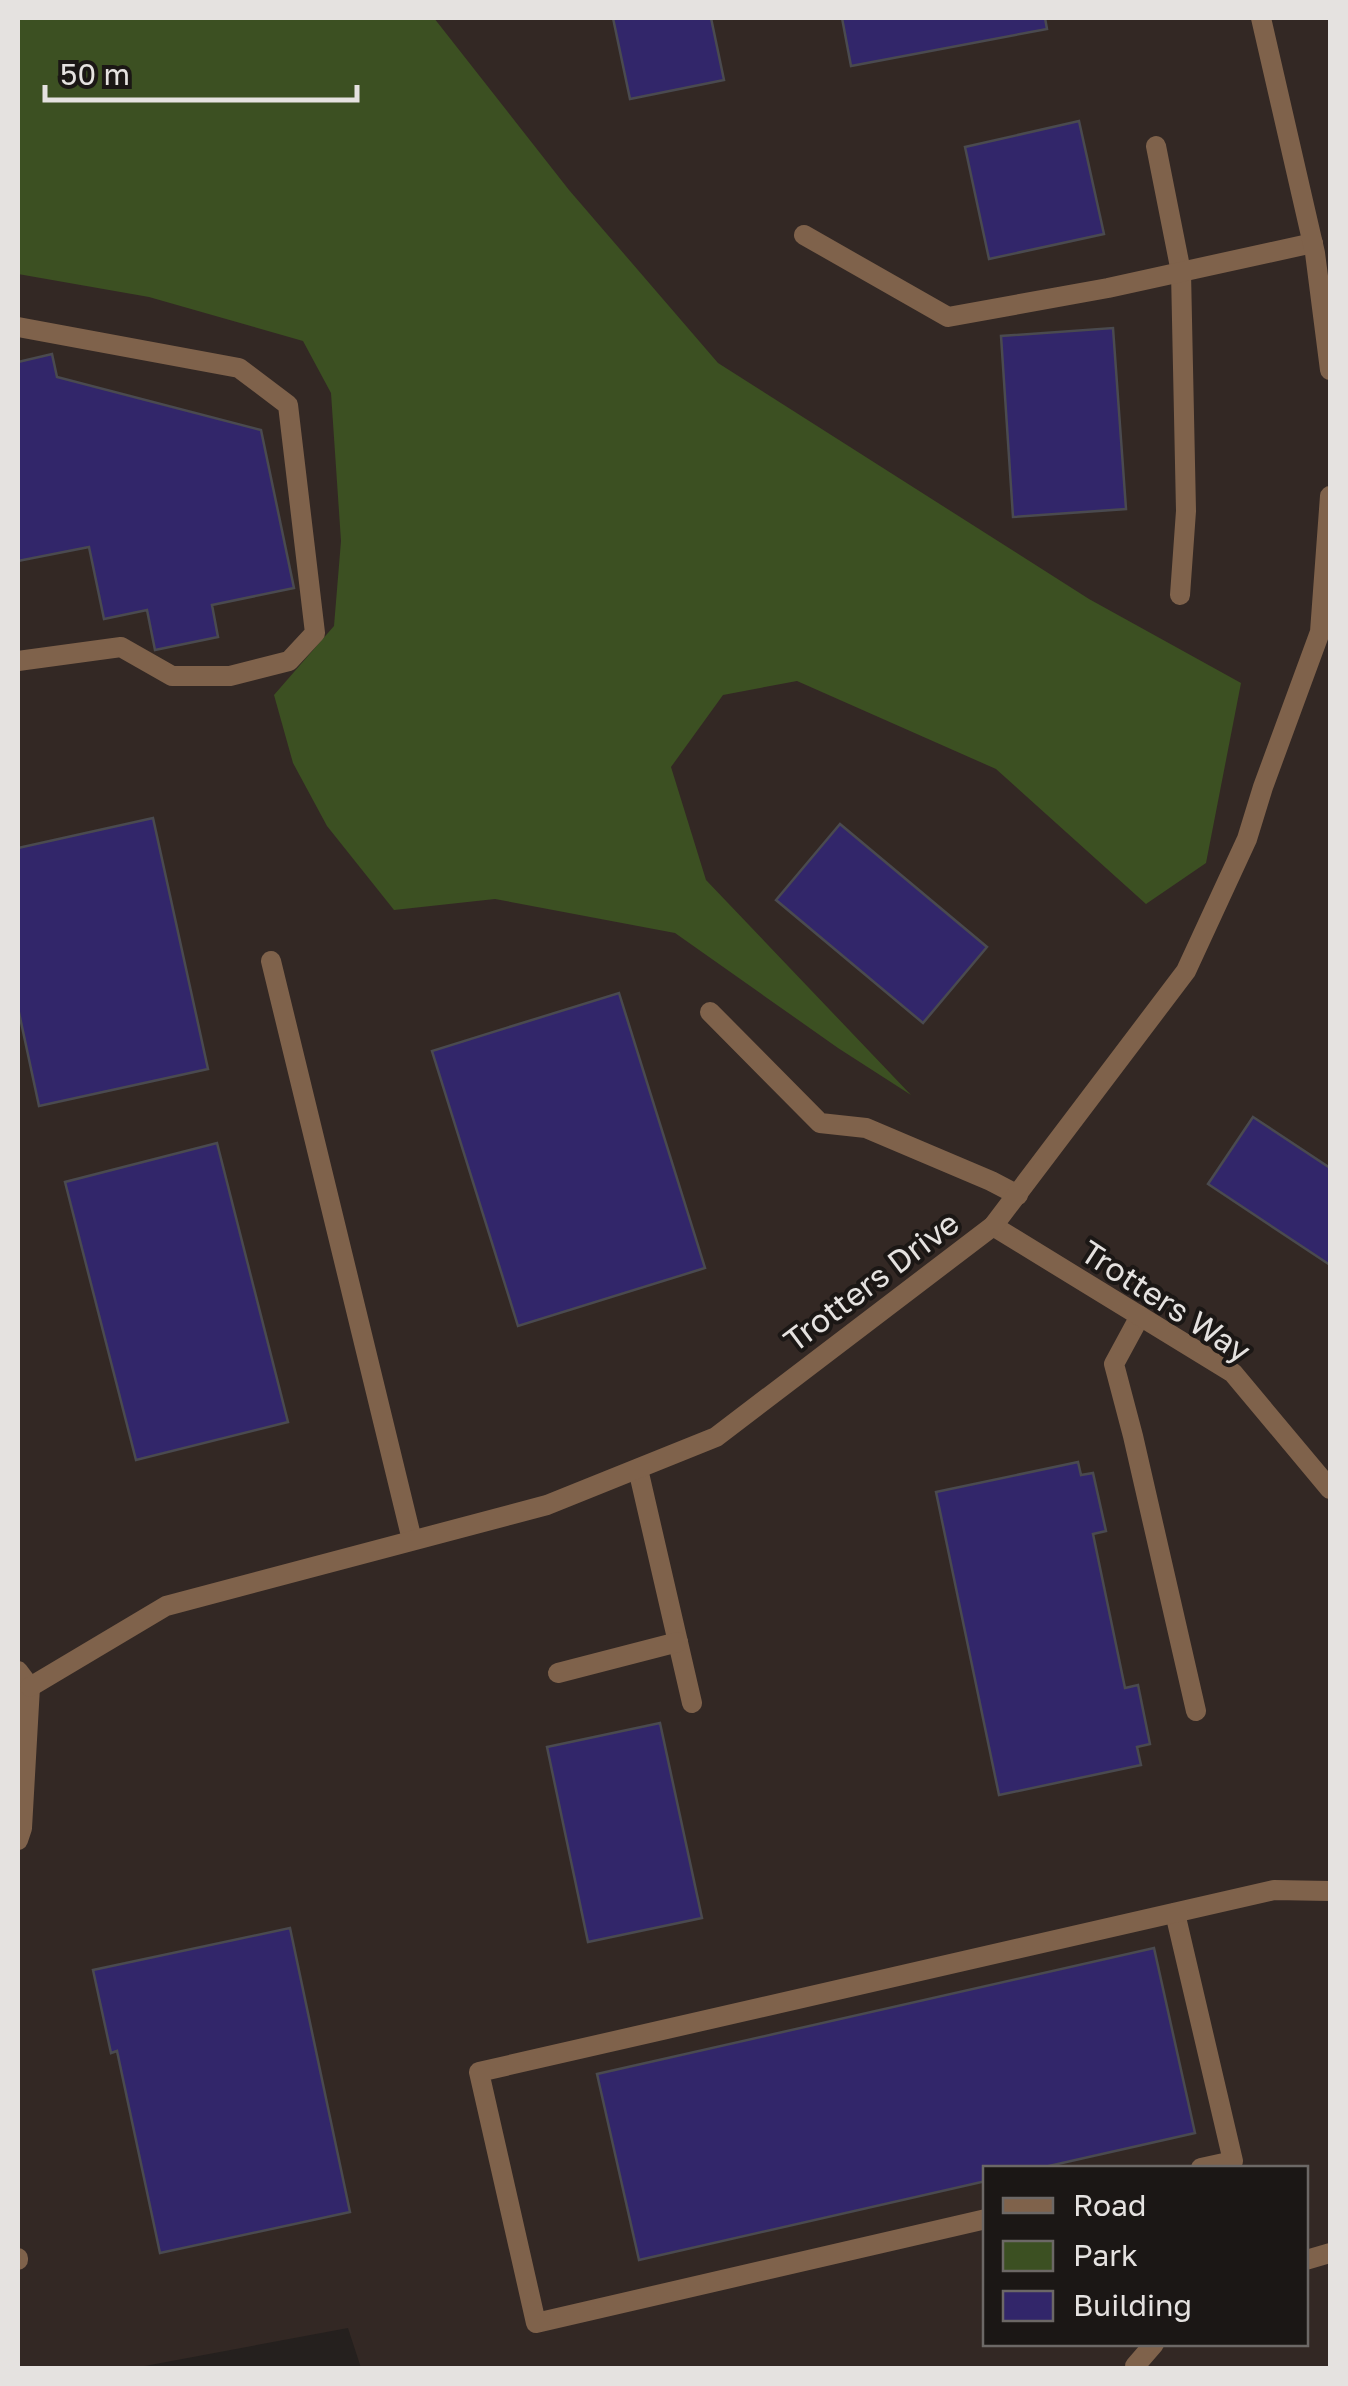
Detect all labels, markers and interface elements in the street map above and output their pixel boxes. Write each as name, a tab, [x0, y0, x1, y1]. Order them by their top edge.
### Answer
scale bar	[45, 40, 358, 102]
text: 50 m	[60, 56, 130, 92]
street label: Trotters Drive	[776, 1203, 966, 1359]
street label: Trotters Way	[1074, 1232, 1258, 1370]
legend	[983, 2166, 1308, 2346]
text: Road	[1073, 2187, 1147, 2223]
text: Park	[1073, 2237, 1138, 2273]
text: Building	[1073, 2287, 1192, 2323]

